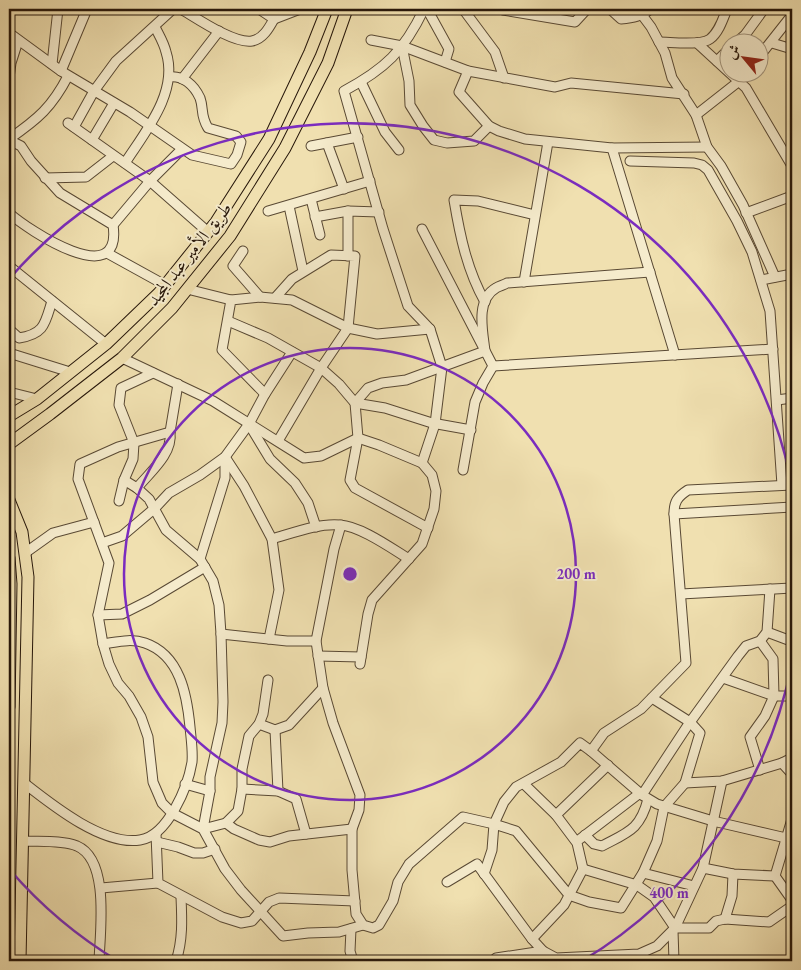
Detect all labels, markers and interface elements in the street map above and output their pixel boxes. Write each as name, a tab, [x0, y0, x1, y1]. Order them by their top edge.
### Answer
north arrow	[718, 32, 768, 82]
text: ش	[721, 41, 744, 62]
street label: طريق الأمير عبد المجيد	[140, 196, 237, 311]
text: 200 m	[556, 564, 596, 583]
centre of rings	[341, 565, 359, 583]
text: 400 m	[649, 883, 689, 902]

